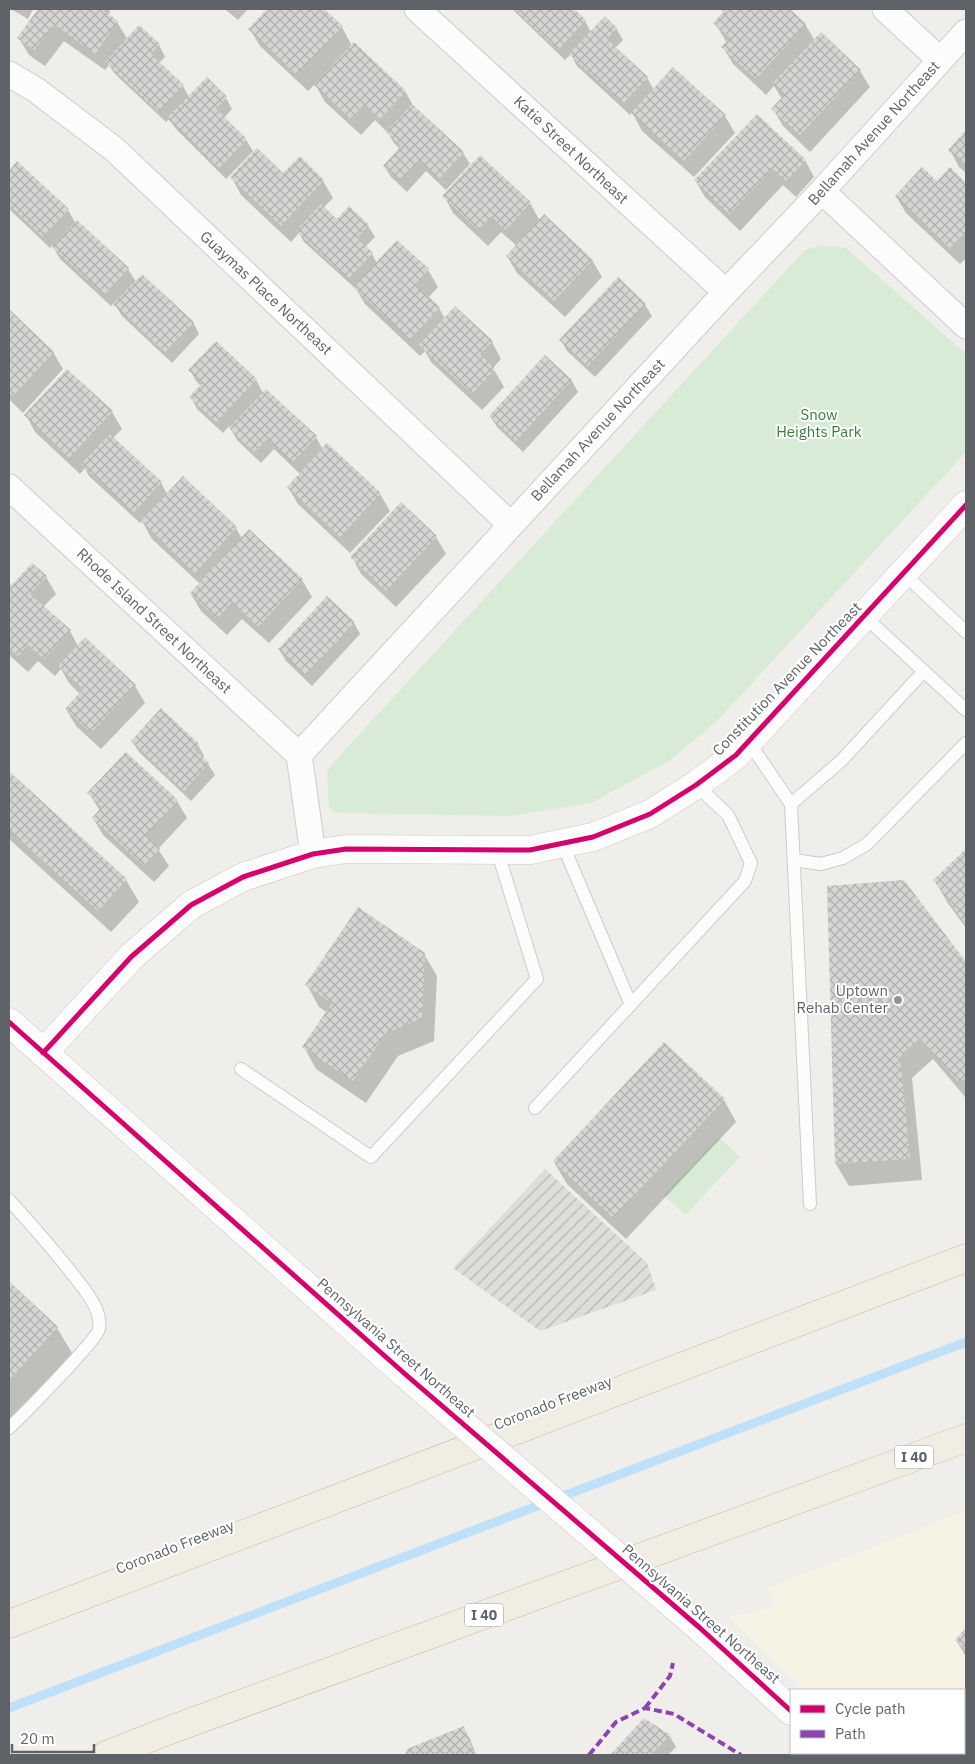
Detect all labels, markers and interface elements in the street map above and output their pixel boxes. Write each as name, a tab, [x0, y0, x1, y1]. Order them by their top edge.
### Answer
street label: Bellamah Avenue Northeast	[804, 56, 944, 209]
street label: Katie Street Northeast	[510, 92, 633, 208]
street label: Guaymas Place Northeast	[196, 226, 336, 359]
street label: Bellamah Avenue Northeast	[527, 354, 669, 505]
park label: Snow Heights Park	[776, 405, 862, 441]
street label: Rhode Island Street Northeast	[73, 544, 236, 697]
street label: Constitution Avenue Northeast	[708, 598, 865, 759]
place label: Uptown Rehab Center	[797, 981, 888, 1017]
marker: Uptown Rehab Center	[892, 994, 904, 1006]
street label: Pennsylvania Street Northeast	[313, 1274, 479, 1421]
street label: Coronado Freeway	[491, 1371, 615, 1434]
road number: I 40	[895, 1445, 933, 1468]
street label: Coronado Freeway	[113, 1515, 237, 1578]
street label: Pennsylvania Street Northeast	[618, 1540, 784, 1687]
road number: I 40	[465, 1604, 503, 1626]
legend	[790, 1689, 965, 1754]
text: Cycle path	[835, 1699, 906, 1718]
scale bar	[12, 1722, 95, 1754]
text: Path	[835, 1724, 866, 1743]
text: 20 m	[20, 1729, 55, 1748]

